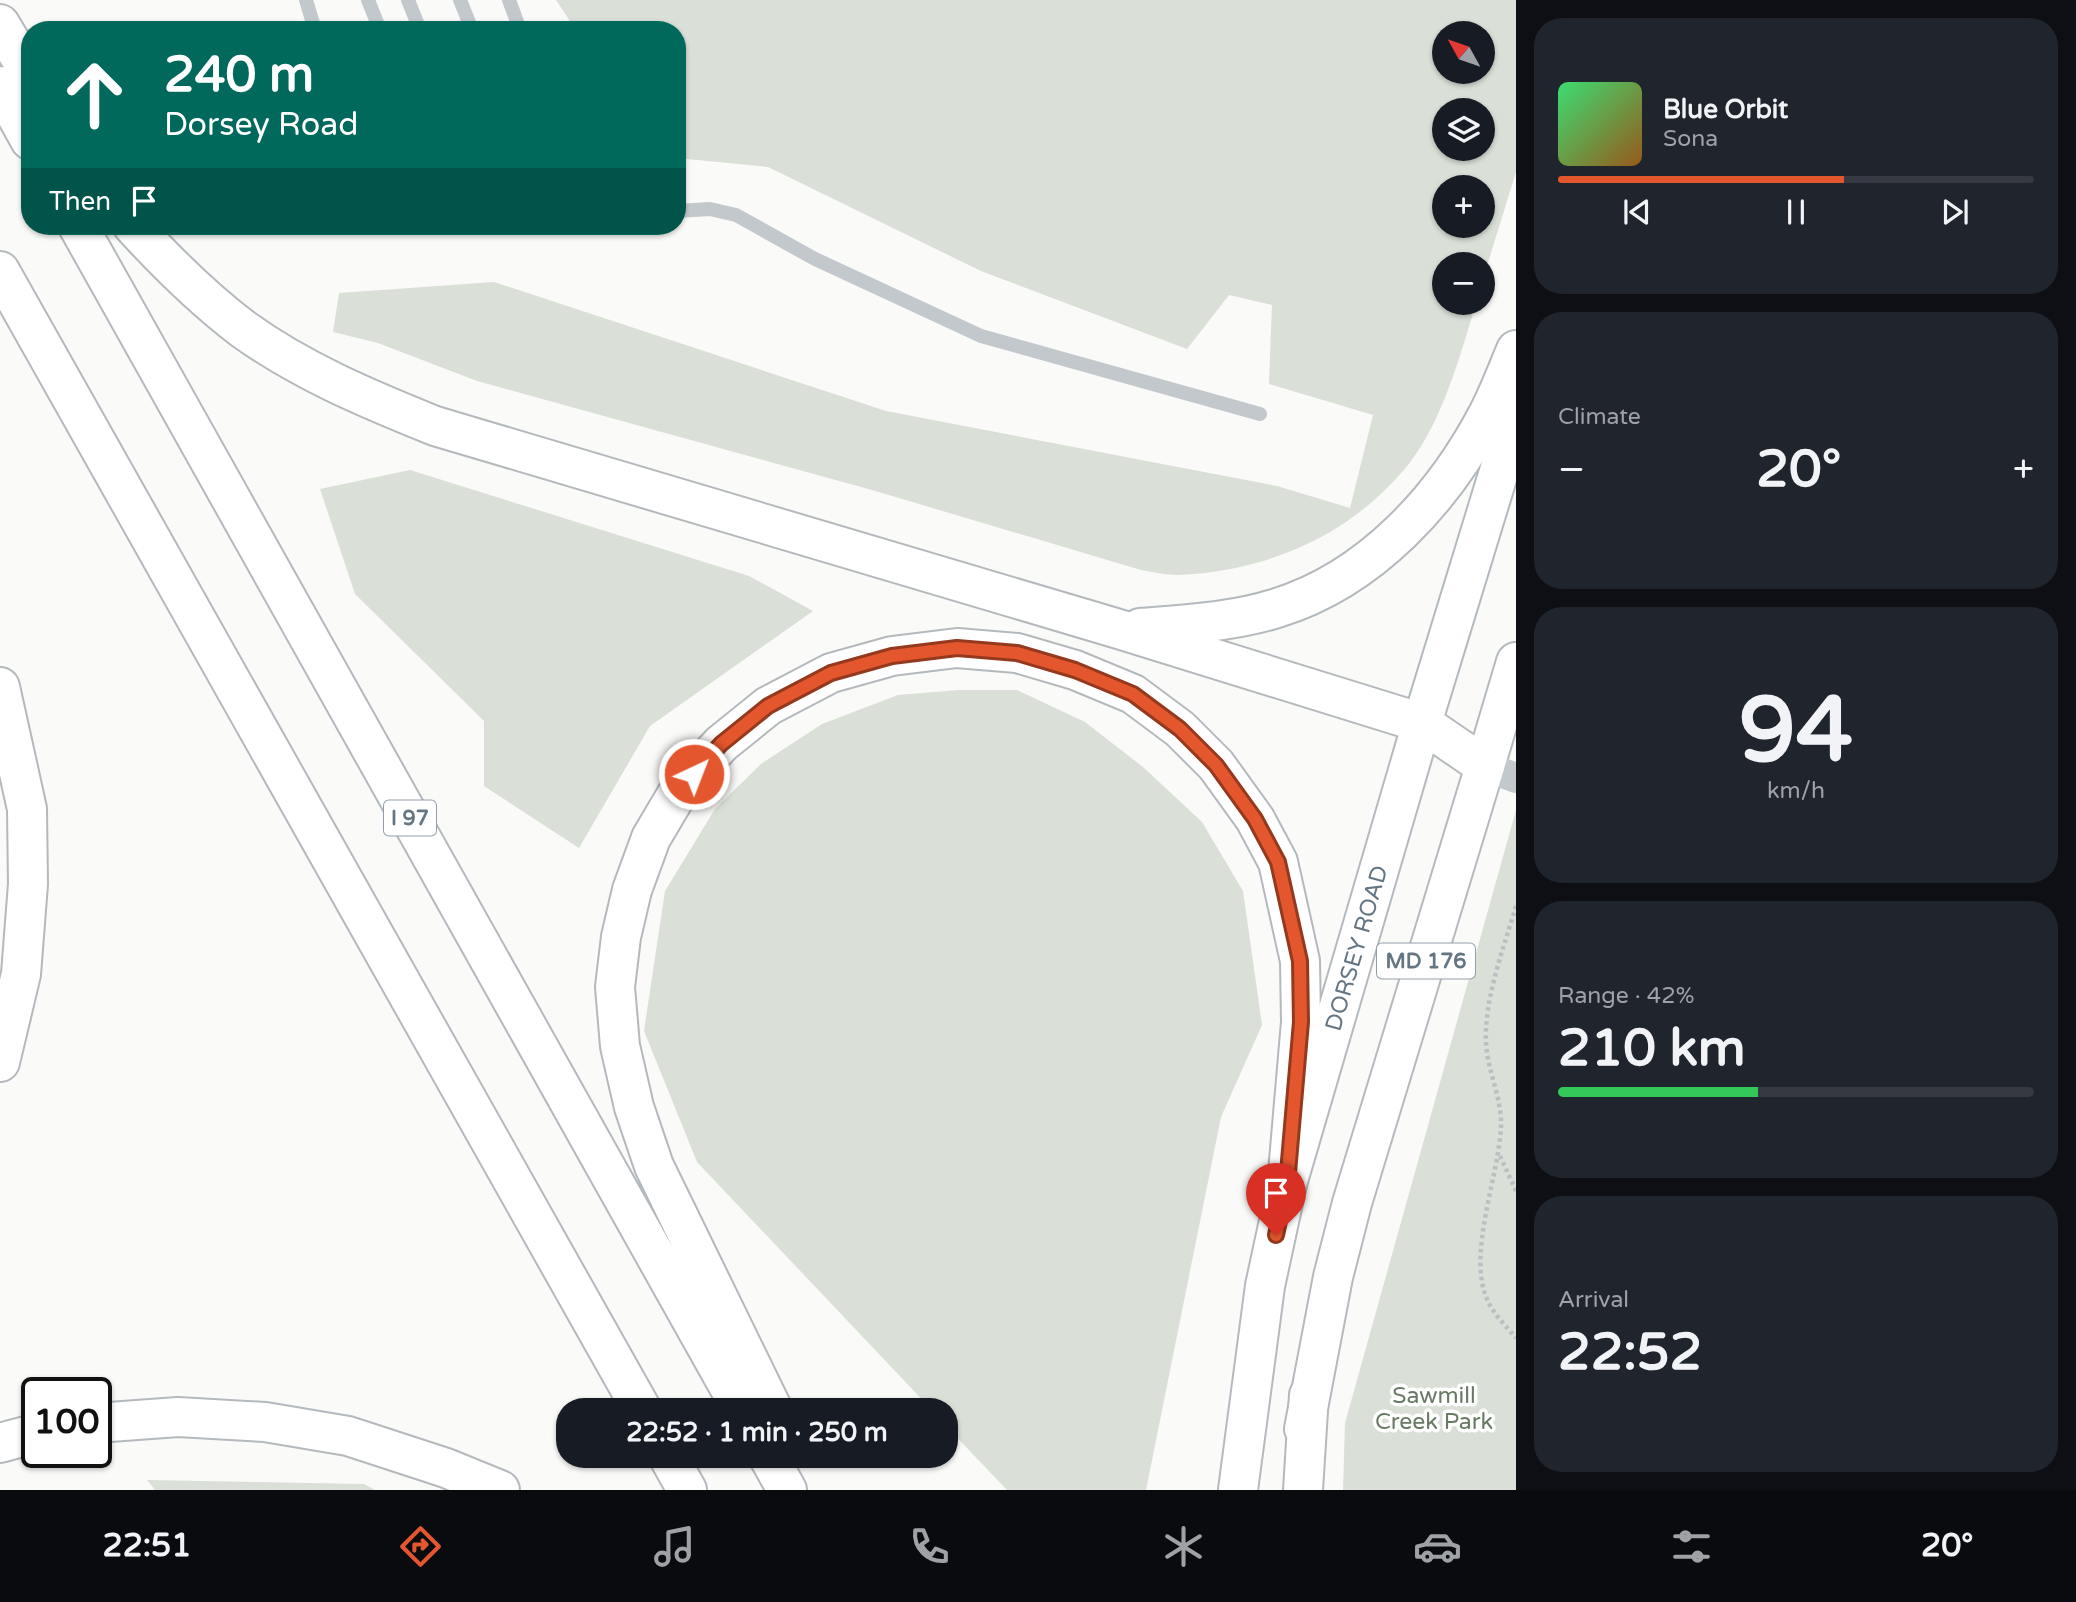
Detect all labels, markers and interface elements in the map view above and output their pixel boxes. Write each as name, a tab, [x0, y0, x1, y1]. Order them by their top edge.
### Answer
north arrow	[1432, 21, 1494, 84]
map controls	[1432, 21, 1495, 315]
text: 240 m	[164, 46, 314, 105]
icon: ahead	[49, 49, 140, 140]
text: Blue Orbit	[1663, 94, 1788, 125]
button: layers	[1432, 98, 1495, 161]
text: Dorsey Road	[164, 106, 358, 144]
text: Sona	[1663, 125, 1718, 153]
button: +	[1432, 175, 1495, 238]
icon: arrive	[125, 182, 163, 220]
text: Then	[49, 186, 111, 217]
icon: previous	[1618, 193, 1656, 231]
icon: pause	[1777, 193, 1815, 231]
icon: next	[1936, 193, 1974, 231]
button: −	[1432, 252, 1495, 315]
text: Climate	[1558, 403, 1641, 431]
text: 20°	[1756, 438, 1841, 501]
text: −	[1558, 447, 1585, 493]
text: +	[2013, 447, 2034, 493]
text: 94	[1739, 676, 1853, 786]
position arrow	[657, 737, 731, 811]
text: km/h	[1767, 777, 1825, 805]
road number: I 97	[384, 800, 436, 836]
street label: DORSEY ROAD	[1320, 862, 1395, 1034]
road number: MD 176	[1377, 944, 1475, 978]
text: Range · 42%	[1558, 982, 1694, 1010]
text: 210 km	[1558, 1017, 1746, 1080]
pin	[1246, 1163, 1306, 1235]
icon: arrive	[1257, 1174, 1295, 1212]
text: Arrival	[1558, 1286, 1629, 1314]
text: 22:52	[1558, 1321, 1702, 1384]
speed limit sign: 100	[21, 1377, 112, 1468]
park label: Sawmill Creek Park	[1375, 1382, 1493, 1436]
text: 22:52 · 1 min · 250 m	[626, 1417, 888, 1448]
icon: directions	[396, 1522, 445, 1571]
icon: music	[650, 1522, 699, 1571]
icon: phone	[905, 1522, 954, 1571]
icon: climate	[1159, 1522, 1208, 1571]
icon: car	[1413, 1522, 1462, 1571]
icon: filters	[1667, 1522, 1716, 1571]
text: 22:51	[103, 1527, 191, 1565]
text: 20°	[1921, 1527, 1973, 1565]

